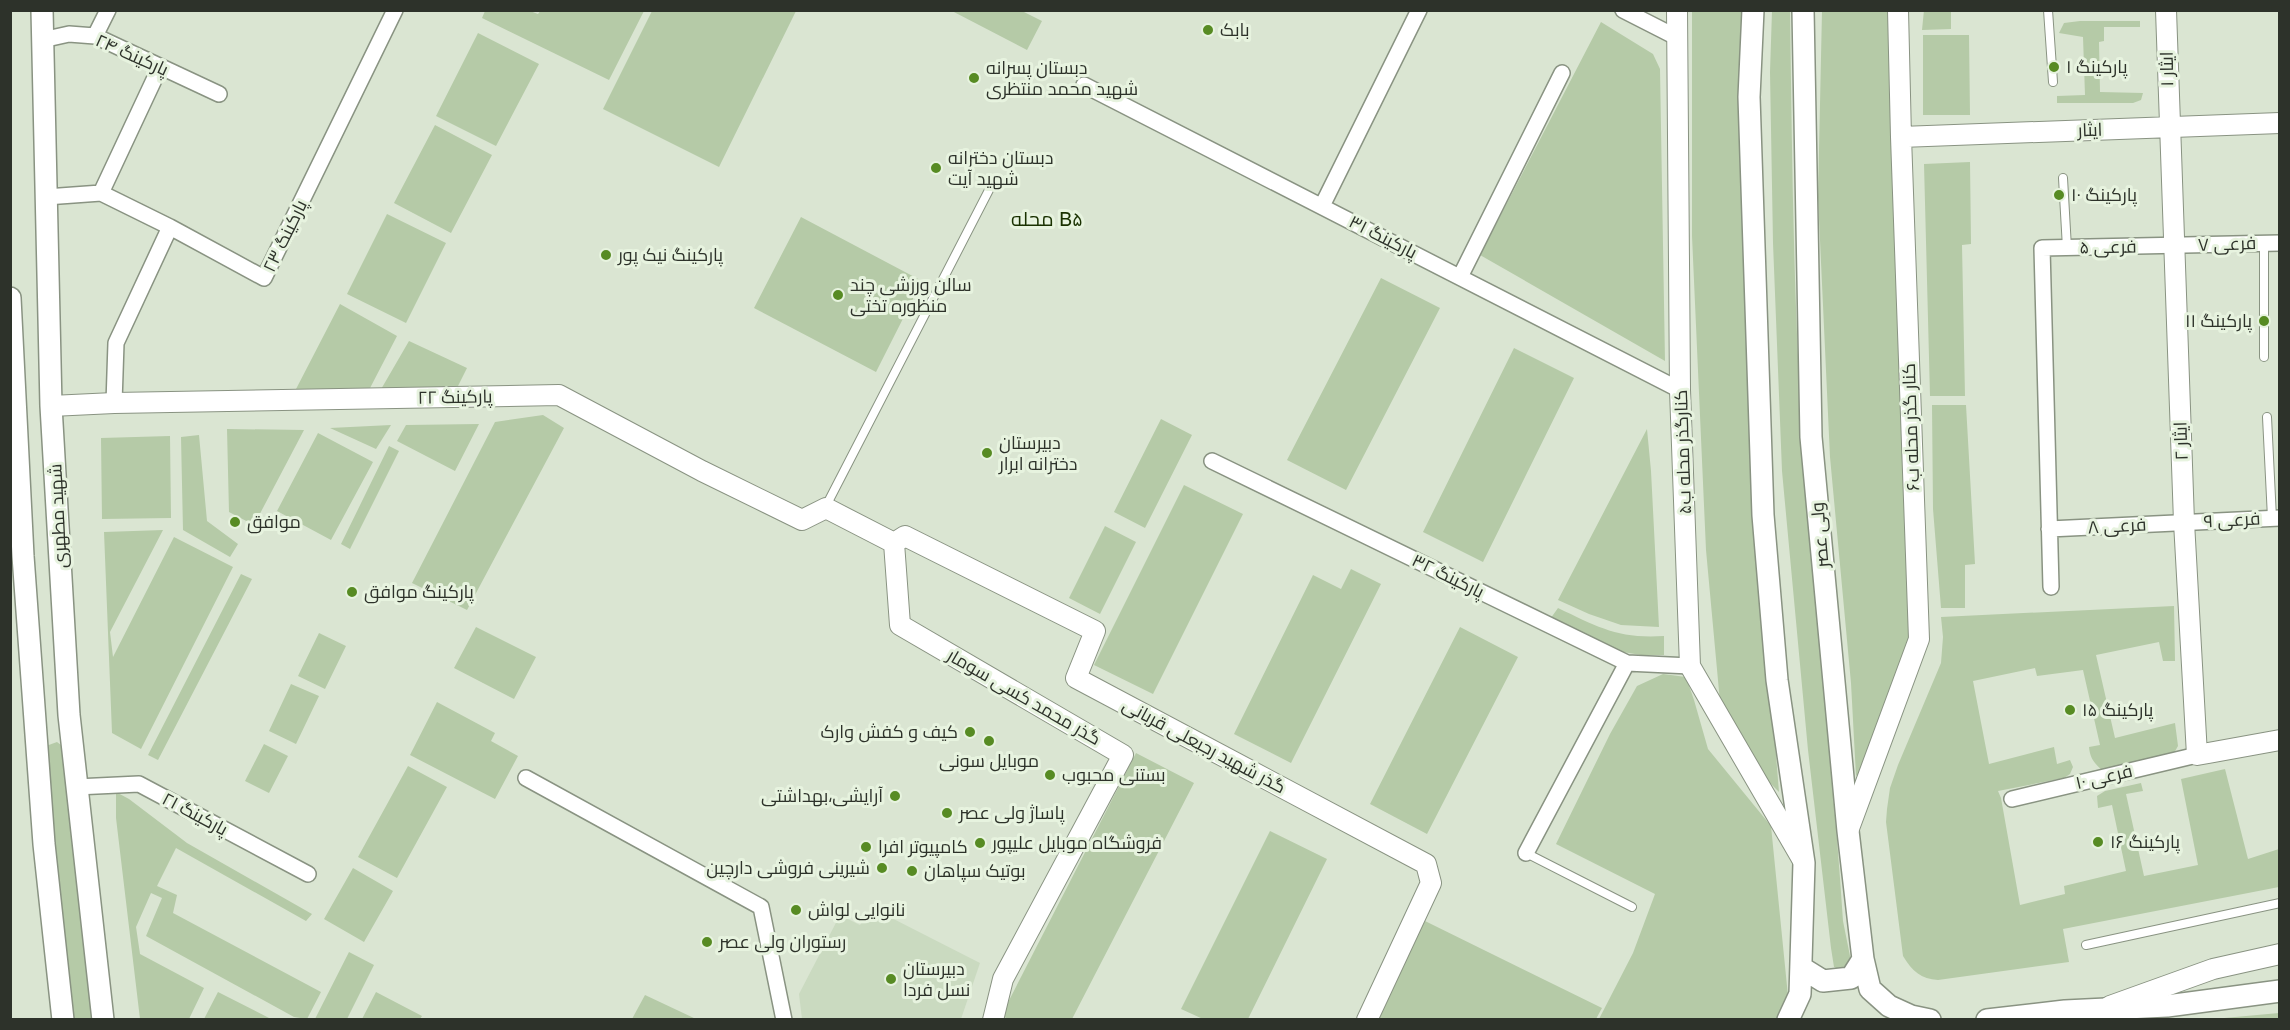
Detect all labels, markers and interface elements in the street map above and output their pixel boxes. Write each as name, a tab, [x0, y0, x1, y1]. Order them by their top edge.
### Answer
place label: بابک	[1220, 18, 1250, 40]
marker: بابک	[1201, 23, 1215, 37]
street label: پارکینگ ۲۴	[92, 28, 172, 82]
street label: ایثار ۱	[2155, 51, 2178, 87]
place label: پارکینگ ۱	[2066, 55, 2128, 79]
place label: دبستان پسرانه شهید محمد منتظری	[986, 56, 1138, 100]
marker: پارکینگ ۱	[2047, 60, 2061, 74]
marker: دبستان پسرانه شهید محمد منتظری	[967, 71, 981, 85]
street label: ایثار	[2076, 118, 2103, 141]
place label: دبستان دخترانه شهید آیت	[948, 146, 1054, 190]
marker: دبستان دخترانه شهید آیت	[929, 161, 943, 175]
place label: پارکینگ ۱۰	[2071, 183, 2137, 207]
marker: پارکینگ ۱۰	[2052, 188, 2066, 202]
street label: پارکینگ ۲۳	[257, 196, 313, 276]
district label: محله B۵	[1011, 206, 1083, 230]
street label: پارکینگ ۳۱	[1345, 210, 1421, 264]
street label: فرعی ۷	[2197, 231, 2257, 256]
street label: فرعی ۵	[2079, 235, 2137, 258]
place label: پارکینگ نیک پور	[617, 243, 723, 267]
marker: پارکینگ نیک پور	[599, 248, 613, 262]
place label: سالن ورزشی چند منظوره تختی	[850, 273, 972, 317]
marker: سالن ورزشی چند منظوره تختی	[831, 288, 845, 302]
place label: پارکینگ ۱۱	[2185, 309, 2252, 333]
marker: پارکینگ ۱۱	[2257, 314, 2271, 328]
street label: کنار گذر محله ب۶	[1897, 363, 1924, 491]
street label: پارکینگ ۲۲	[417, 384, 493, 410]
street label: کنارگذر محله ب۵	[1669, 389, 1696, 515]
street label: ایثار ۲	[2168, 421, 2193, 461]
place label: دبیرستان دخترانه ابرار	[998, 431, 1078, 475]
marker: دبیرستان دخترانه ابرار	[980, 446, 994, 460]
street label: شهید مطهری	[43, 463, 72, 569]
street label: ولی عصر	[1805, 501, 1834, 570]
street label: فرعی ۹	[2203, 507, 2261, 532]
place label: موافق	[247, 510, 301, 534]
street label: فرعی ۸	[2087, 512, 2147, 539]
marker: موافق	[228, 515, 242, 529]
street label: پارکینگ ۳۲	[1408, 548, 1488, 604]
place label: پارکینگ موافق	[364, 580, 474, 604]
marker: پارکینگ موافق	[345, 585, 359, 599]
street label: گذر محمد کسی سومار	[942, 643, 1105, 750]
street label: گذر شهید رجبعلی قربانی	[1119, 693, 1290, 798]
place label: پارکینگ ۱۵	[2082, 698, 2153, 722]
marker: پارکینگ ۱۵	[2063, 703, 2077, 717]
place label: کیف و کفش وارک	[820, 720, 958, 743]
marker: کیف و کفش وارک	[963, 725, 977, 739]
marker: موبایل سونی	[982, 734, 996, 748]
place label: موبایل سونی	[939, 749, 1039, 772]
street label: فرعی ۱۰	[2073, 759, 2134, 794]
place label: بستنی محبوب	[1062, 763, 1166, 786]
marker: بستنی محبوب	[1043, 768, 1057, 782]
place label: آرایشی،بهداشتی	[761, 784, 883, 807]
street label: پارکینگ ۲۱	[158, 787, 232, 841]
marker: آرایشی،بهداشتی	[888, 789, 902, 803]
place label: پاساژ ولی عصر	[958, 801, 1065, 825]
marker: پاساژ ولی عصر	[940, 806, 954, 820]
place label: پارکینگ ۱۶	[2110, 830, 2180, 854]
place label: فروشگاه موبایل علیپور	[991, 831, 1162, 854]
place label: کامپیوتر افرا	[878, 835, 968, 858]
marker: پارکینگ ۱۶	[2091, 835, 2105, 849]
marker: فروشگاه موبایل علیپور	[973, 836, 987, 850]
marker: کامپیوتر افرا	[859, 840, 873, 854]
place label: شیرینی فروشی دارچین	[706, 856, 870, 880]
place label: بوتیک سپاهان	[924, 859, 1026, 882]
marker: شیرینی فروشی دارچین	[875, 861, 889, 875]
marker: بوتیک سپاهان	[905, 864, 919, 878]
place label: نانوایی لواش	[808, 898, 905, 921]
marker: نانوایی لواش	[789, 903, 803, 917]
place label: رستوران ولی عصر	[718, 930, 846, 953]
marker: رستوران ولی عصر	[700, 935, 714, 949]
place label: دبیرستان نسل فردا	[903, 957, 970, 1001]
marker: دبیرستان نسل فردا	[884, 972, 898, 986]

